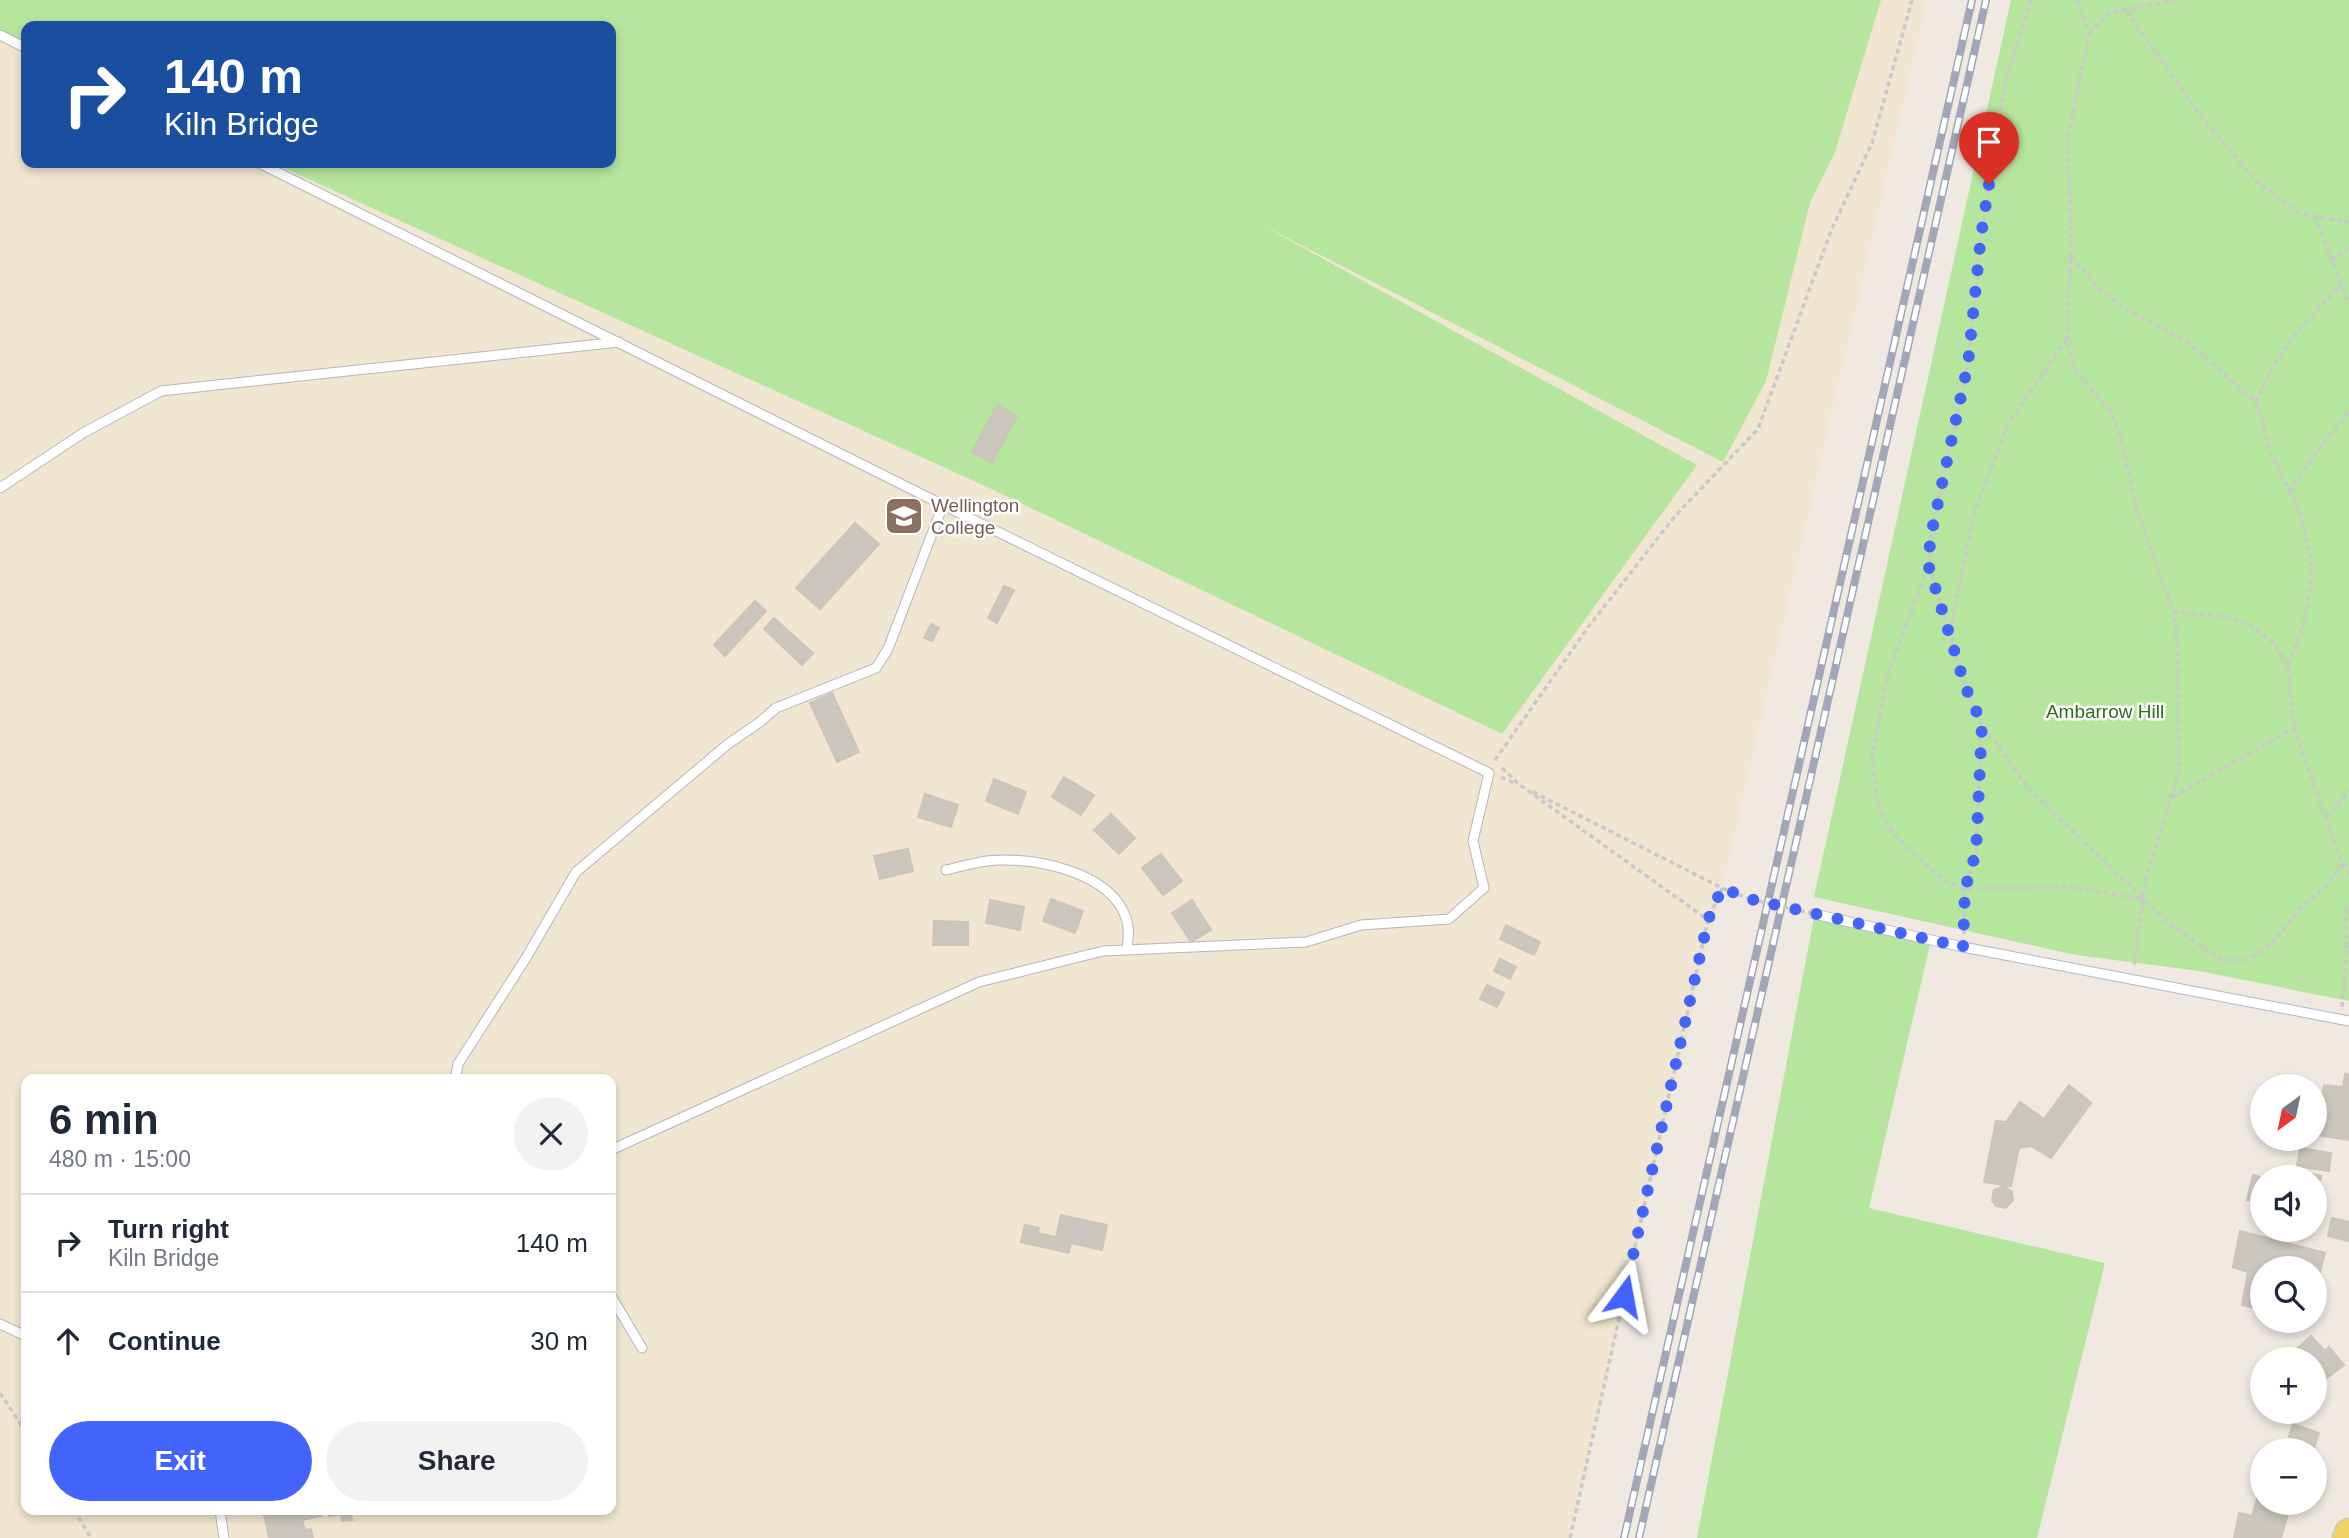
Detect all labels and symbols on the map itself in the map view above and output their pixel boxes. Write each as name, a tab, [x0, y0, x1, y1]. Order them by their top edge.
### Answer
pin	[1959, 112, 2019, 184]
school or university icon: Wellington College	[883, 495, 925, 537]
place label: Wellington College	[931, 495, 1019, 538]
park label: Ambarrow Hill	[2046, 701, 2164, 722]
north arrow	[2250, 1074, 2328, 1152]
position arrow	[1587, 1259, 1661, 1333]

